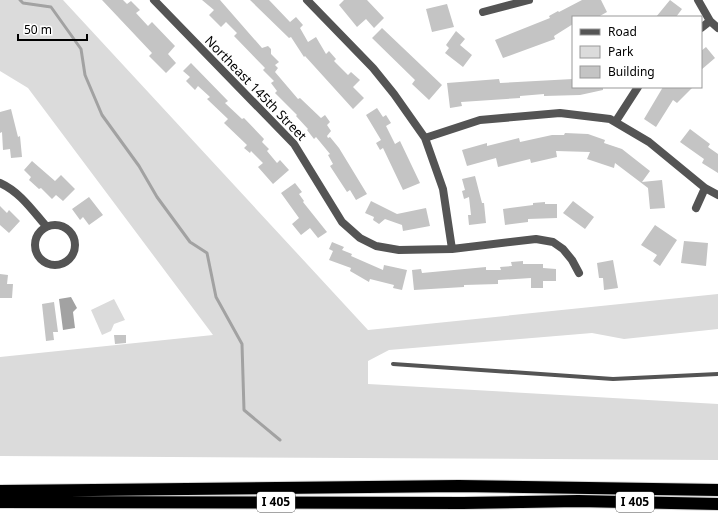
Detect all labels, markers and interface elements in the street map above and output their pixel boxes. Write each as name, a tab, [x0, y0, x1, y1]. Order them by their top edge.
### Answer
scale bar	[18, 16, 87, 42]
legend	[572, 16, 702, 88]
text: 50 m	[24, 21, 52, 38]
text: Road	[608, 23, 637, 40]
street label: Northeast 145th Street	[201, 32, 311, 145]
text: Park	[608, 43, 634, 60]
text: Building	[608, 63, 655, 80]
road number: I 405	[257, 492, 295, 512]
road number: I 405	[616, 492, 654, 512]

